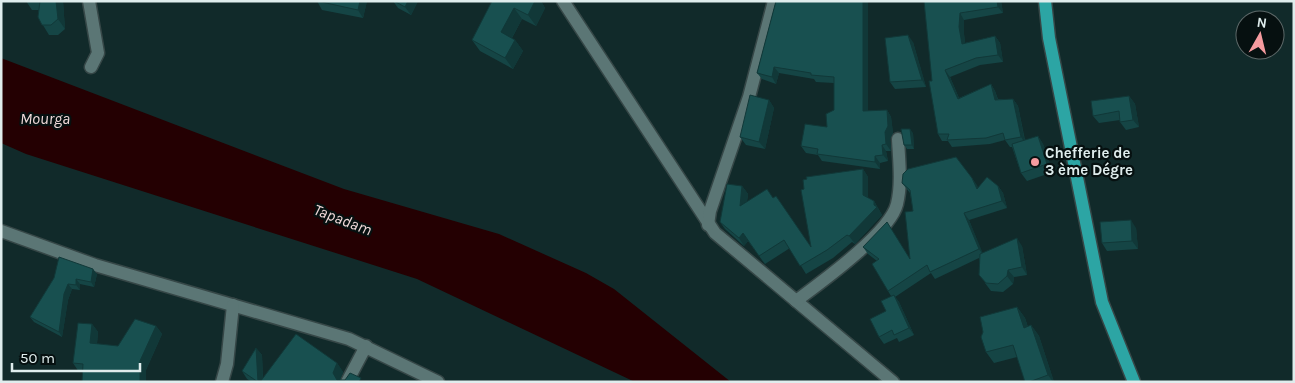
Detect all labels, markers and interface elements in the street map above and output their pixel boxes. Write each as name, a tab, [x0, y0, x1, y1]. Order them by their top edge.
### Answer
north arrow	[1235, 10, 1285, 60]
text: N	[1256, 14, 1268, 32]
water label: Mourga	[20, 109, 70, 128]
place label: Chefferie de 3 ème Dégre	[1045, 144, 1133, 179]
marker: Chefferie de 3 ème Dégre	[1029, 156, 1041, 168]
water label: Tapadam	[311, 200, 375, 239]
scale bar	[12, 340, 140, 372]
text: 50 m	[20, 349, 55, 367]

